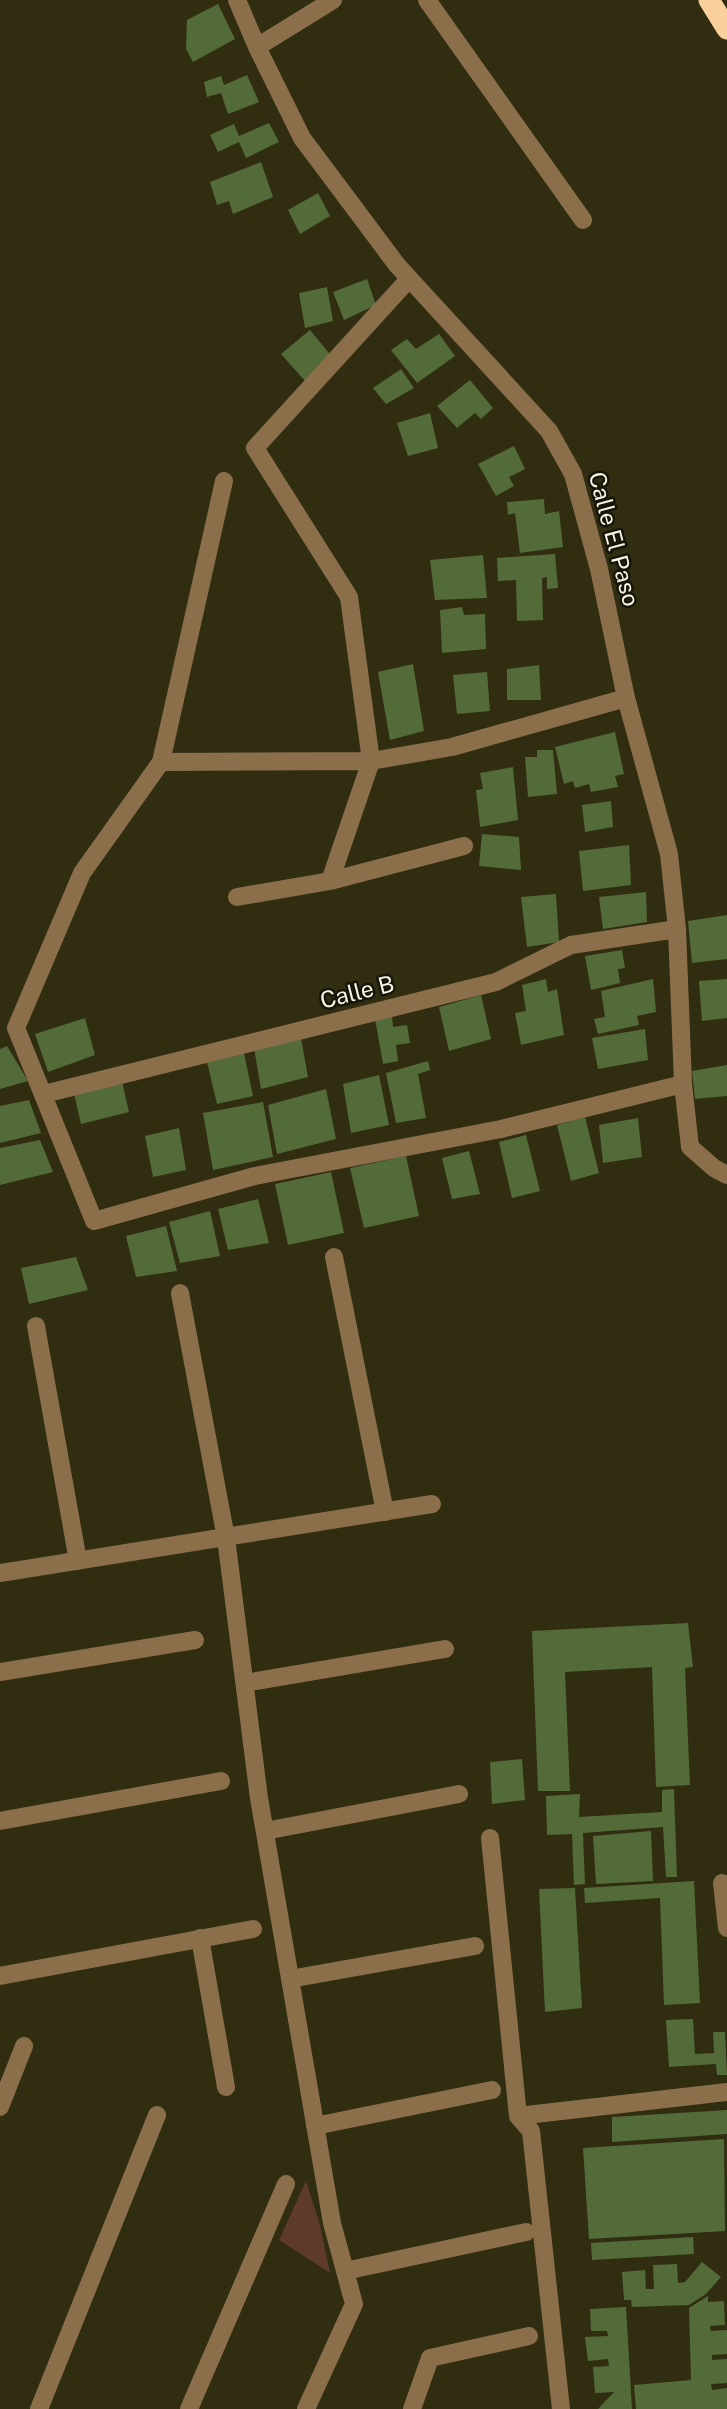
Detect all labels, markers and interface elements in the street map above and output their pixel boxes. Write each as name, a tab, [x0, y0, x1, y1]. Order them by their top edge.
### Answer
street label: Calle El Paso	[584, 469, 645, 609]
street label: Calle B	[317, 969, 397, 1014]

